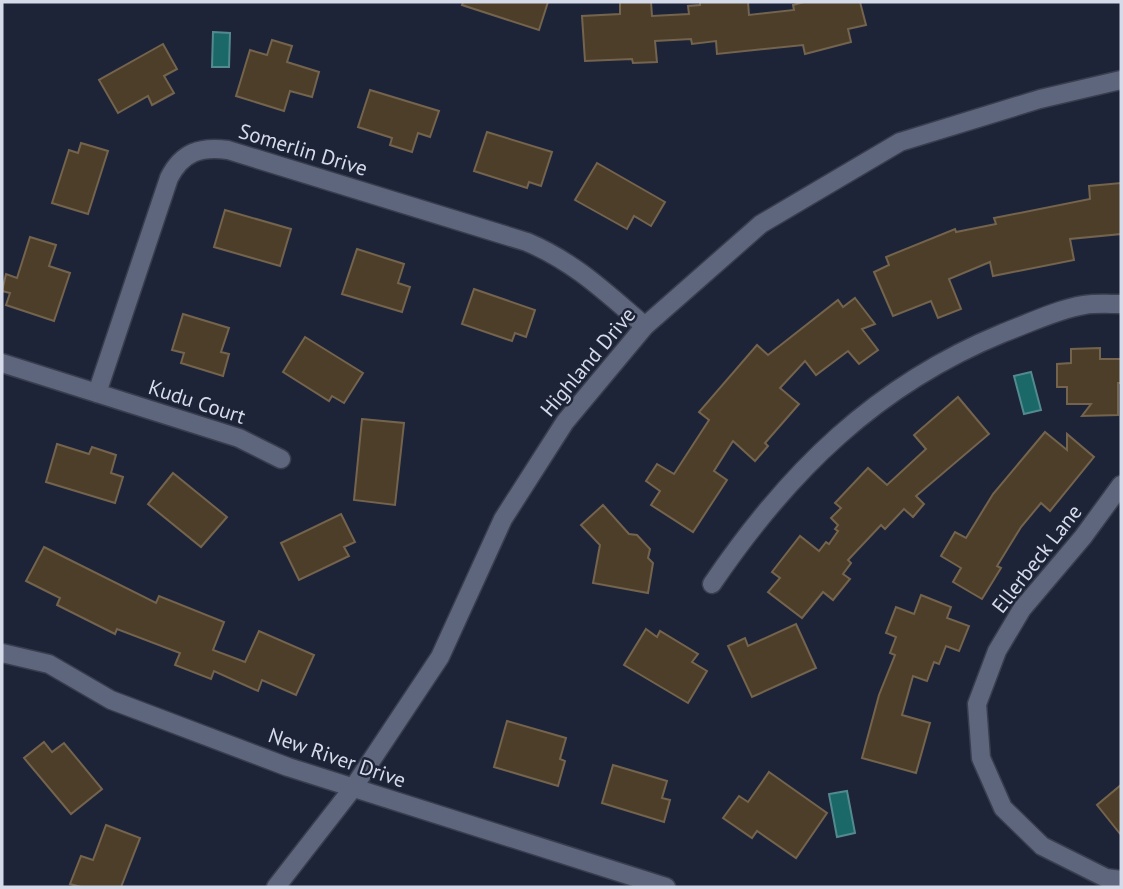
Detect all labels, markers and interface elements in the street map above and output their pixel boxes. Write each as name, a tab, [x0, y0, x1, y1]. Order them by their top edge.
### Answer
street label: Somerlin Drive	[236, 117, 371, 182]
street label: Highland Drive	[534, 301, 641, 422]
street label: Kudu Court	[145, 373, 249, 430]
street label: Ellerbeck Lane	[986, 499, 1087, 618]
street label: New River Drive	[265, 721, 409, 794]

